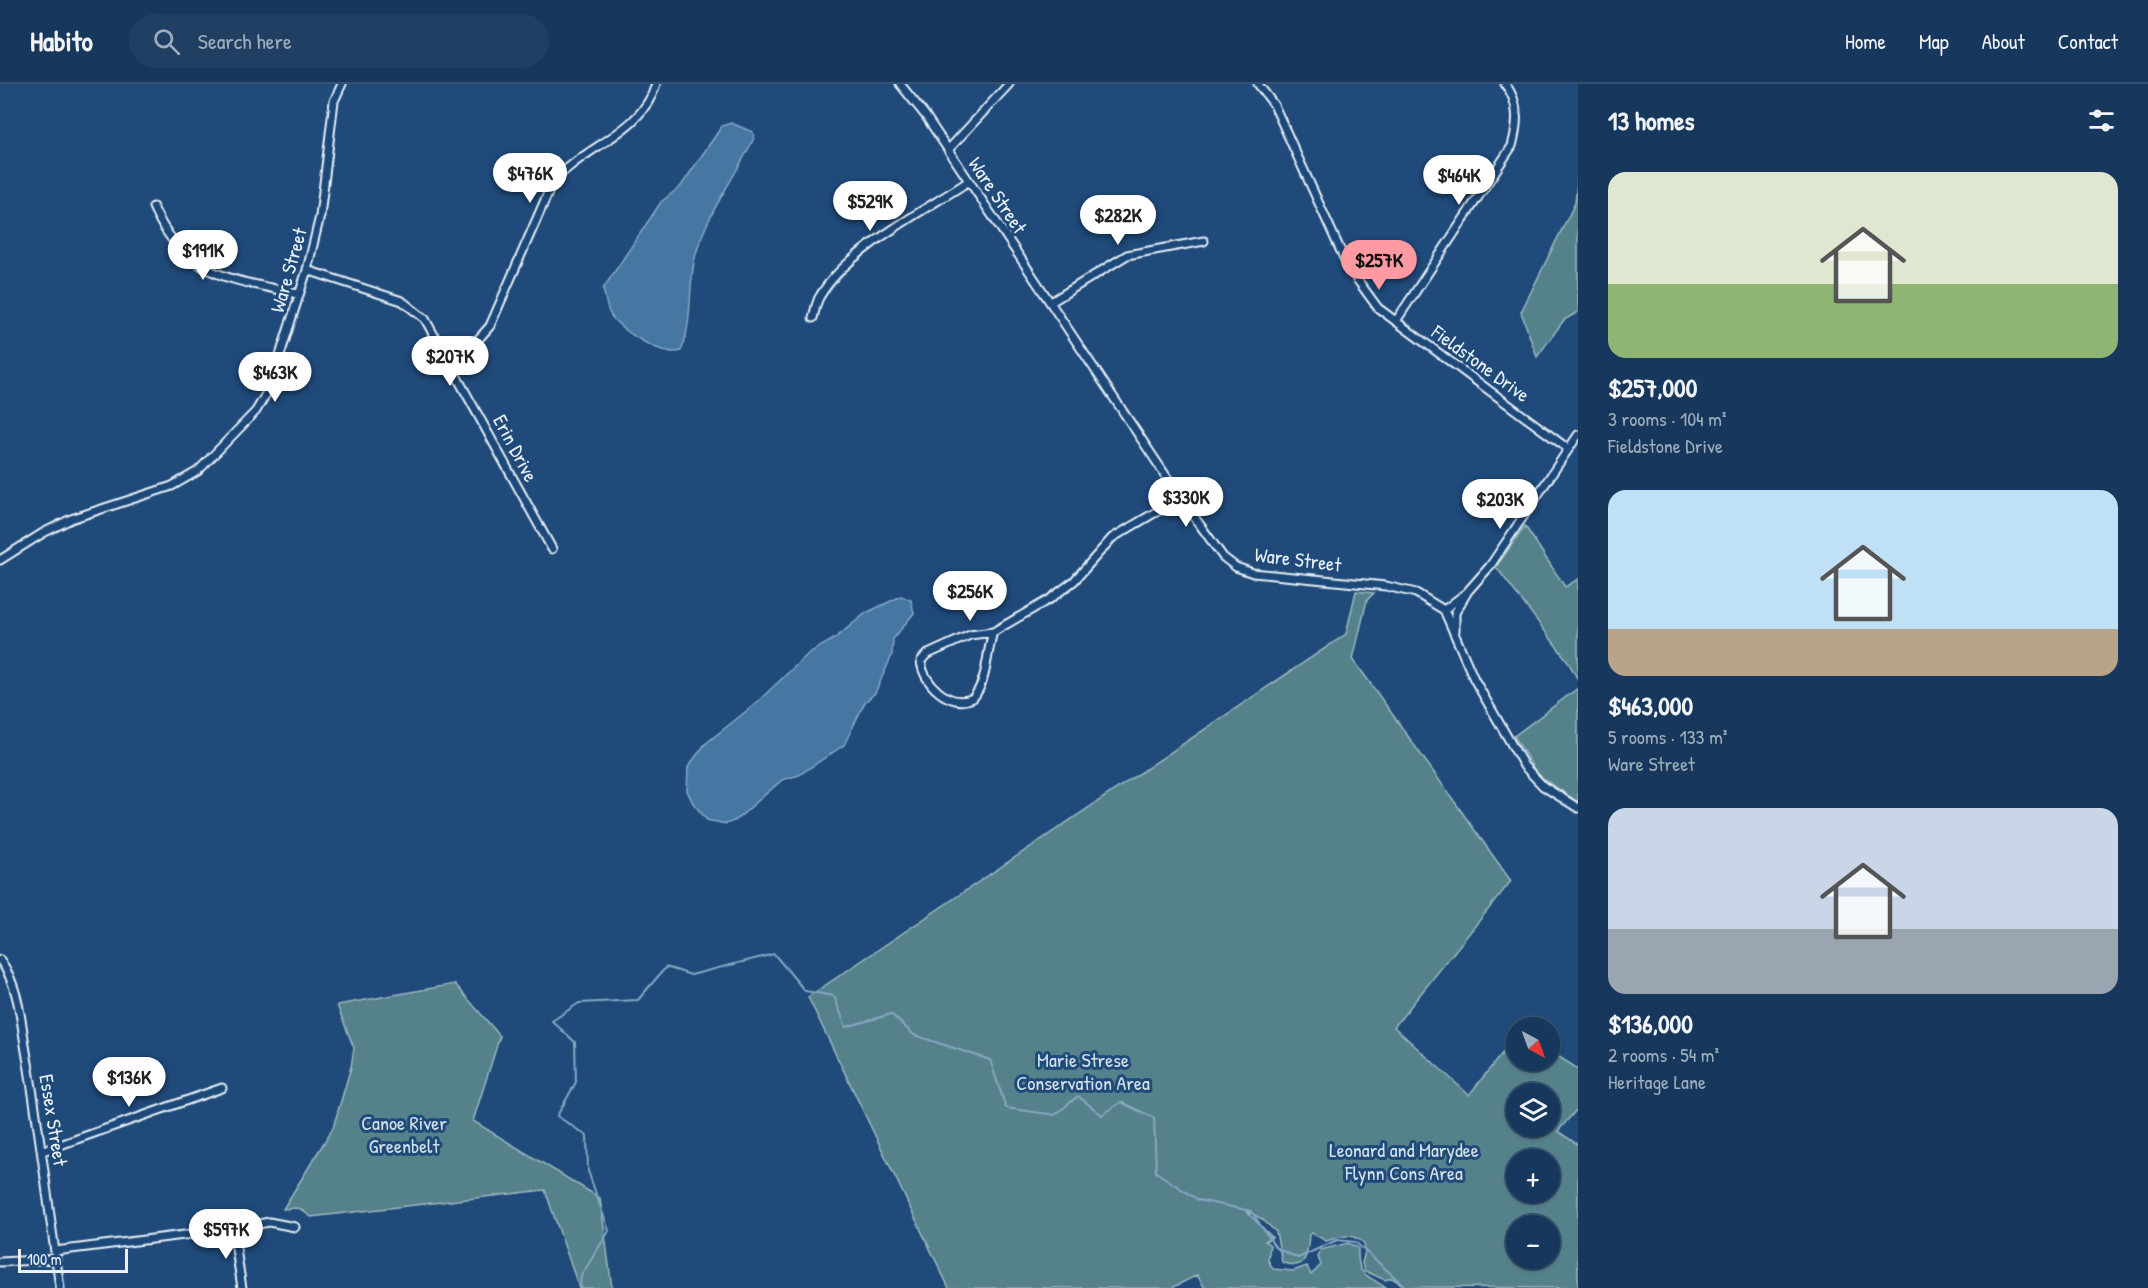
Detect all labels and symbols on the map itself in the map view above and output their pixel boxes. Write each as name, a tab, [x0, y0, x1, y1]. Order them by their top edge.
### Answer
street label: Ware Street	[962, 151, 1034, 240]
pin: $476K	[488, 153, 572, 204]
pin: $464K	[1417, 155, 1501, 206]
pin: $529K	[828, 181, 912, 232]
pin: $282K	[1076, 195, 1160, 246]
street label: Ware Street	[263, 223, 313, 316]
pin: $191K	[161, 230, 245, 281]
pin: $257K	[1337, 240, 1421, 291]
street label: Fieldstone Drive	[1426, 318, 1535, 408]
pin: $207K	[408, 336, 492, 387]
pin: $463K	[233, 352, 317, 403]
street label: Erin Drive	[487, 410, 545, 486]
pin: $330K	[1144, 477, 1228, 528]
pin: $203K	[1458, 479, 1542, 530]
street label: Ware Street	[1253, 540, 1344, 578]
pin: $256K	[928, 571, 1012, 622]
north arrow	[1506, 1017, 1560, 1071]
park label: Marie Strese Conservation Area	[1016, 1046, 1150, 1096]
pin: $136K	[87, 1057, 171, 1108]
street label: Essex Street	[33, 1072, 75, 1169]
park label: Canoe River Greenbelt	[361, 1109, 447, 1159]
park label: Leonard and Marydee Flynn Cons Area	[1329, 1136, 1479, 1186]
pin: $597K	[184, 1209, 268, 1260]
scale bar	[18, 1246, 128, 1274]

